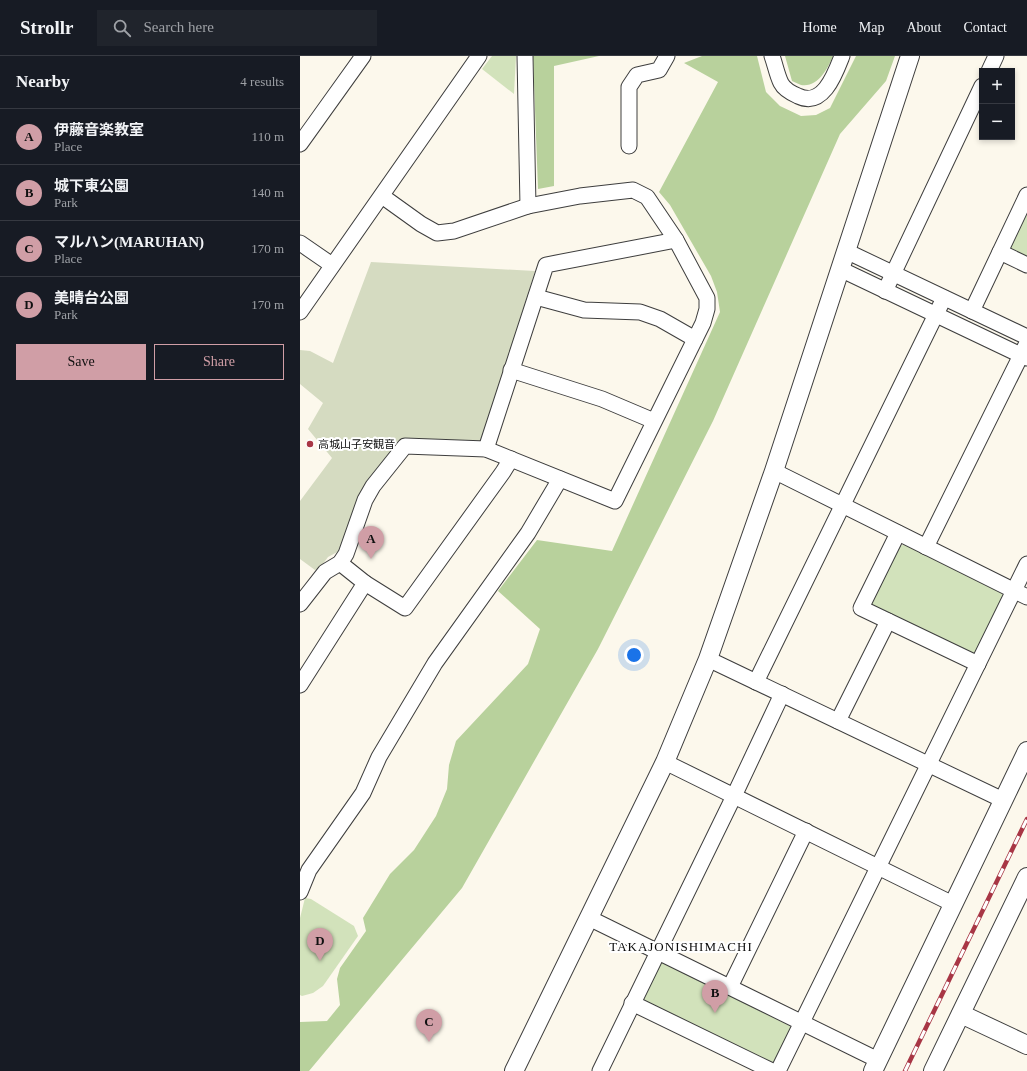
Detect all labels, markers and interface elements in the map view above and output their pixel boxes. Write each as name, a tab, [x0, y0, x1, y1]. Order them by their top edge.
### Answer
search box	[97, 10, 377, 46]
text: Strollr	[20, 17, 73, 38]
icon: search	[111, 17, 133, 39]
text: Search here	[143, 19, 214, 35]
text: Home	[803, 20, 837, 35]
text: Map	[859, 20, 884, 35]
text: About	[906, 20, 941, 35]
text: Contact	[963, 20, 1007, 35]
map controls	[979, 68, 1015, 140]
button: +	[979, 68, 1015, 104]
text: Nearby	[16, 72, 70, 91]
text: 4 results	[240, 74, 284, 89]
button: −	[979, 104, 1015, 140]
text: 伊藤音楽教室	[54, 122, 144, 138]
text: A	[24, 129, 34, 144]
text: 110 m	[252, 129, 284, 144]
text: Place	[54, 139, 82, 154]
text: 城下東公園	[54, 178, 129, 194]
text: B	[25, 185, 33, 200]
text: 140 m	[251, 185, 284, 200]
text: Park	[54, 195, 78, 210]
text: マルハン(MARUHAN)	[54, 234, 204, 250]
text: C	[24, 241, 34, 256]
text: 170 m	[251, 241, 284, 256]
text: Place	[54, 251, 82, 266]
text: 美晴台公園	[54, 290, 129, 306]
text: D	[24, 297, 34, 312]
text: 170 m	[251, 297, 284, 312]
text: Park	[54, 307, 78, 322]
button: Save	[16, 344, 146, 380]
button: Share	[154, 344, 284, 380]
place label: 高城山子安観音	[318, 438, 395, 450]
marker: 高城山子安観音	[305, 439, 315, 449]
pin: A	[358, 526, 384, 559]
your location	[624, 645, 644, 665]
pin: D	[307, 928, 333, 961]
district label: TAKAJONISHIMACHI	[609, 939, 753, 954]
pin: B	[702, 980, 728, 1013]
pin: C	[416, 1009, 442, 1042]

